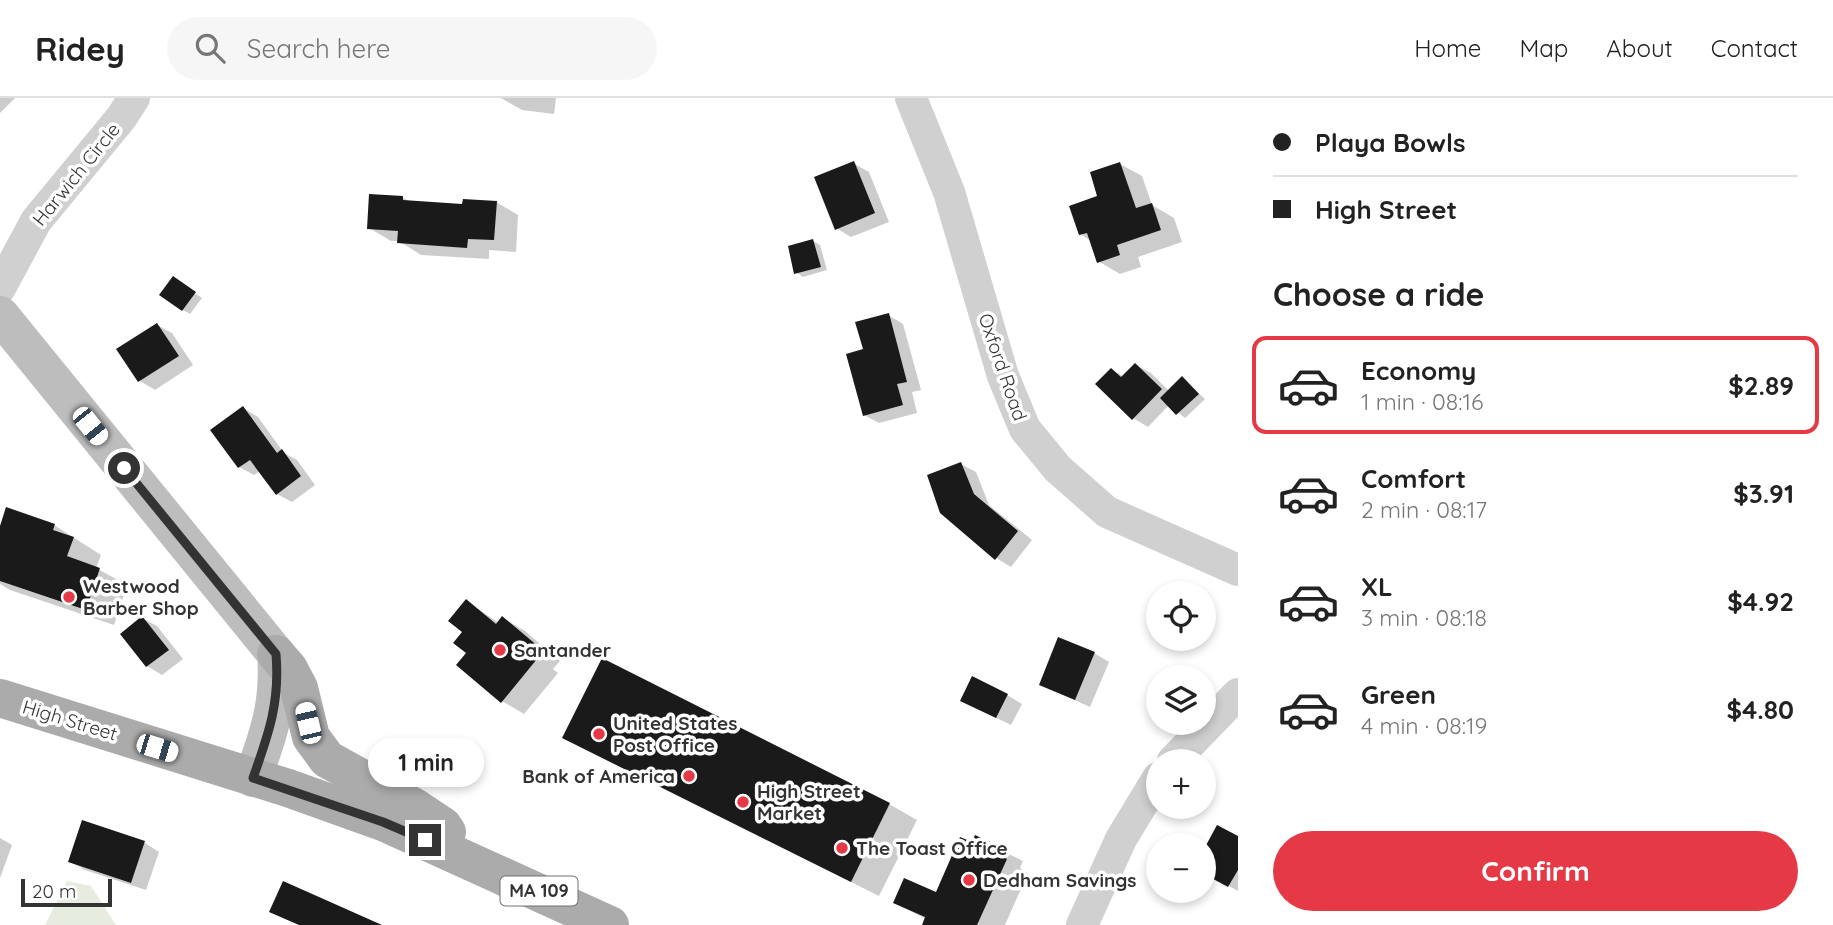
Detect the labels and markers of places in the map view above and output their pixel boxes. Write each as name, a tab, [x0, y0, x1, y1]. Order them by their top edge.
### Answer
place label: Westwood Barber Shop	[83, 574, 199, 620]
marker: Westwood Barber Shop	[61, 589, 77, 605]
place label: Santander	[514, 638, 611, 662]
marker: Santander	[492, 642, 508, 658]
place label: United States Post Office	[613, 711, 737, 757]
marker: United States Post Office	[591, 726, 607, 742]
place label: Bank of America	[522, 764, 675, 788]
marker: Bank of America	[681, 768, 697, 784]
place label: High Street Market	[757, 779, 861, 825]
marker: High Street Market	[735, 794, 751, 810]
place label: The Toast Office	[856, 836, 1008, 860]
marker: The Toast Office	[834, 840, 850, 856]
place label: Dedham Savings	[983, 868, 1136, 892]
marker: Dedham Savings	[961, 872, 977, 888]

